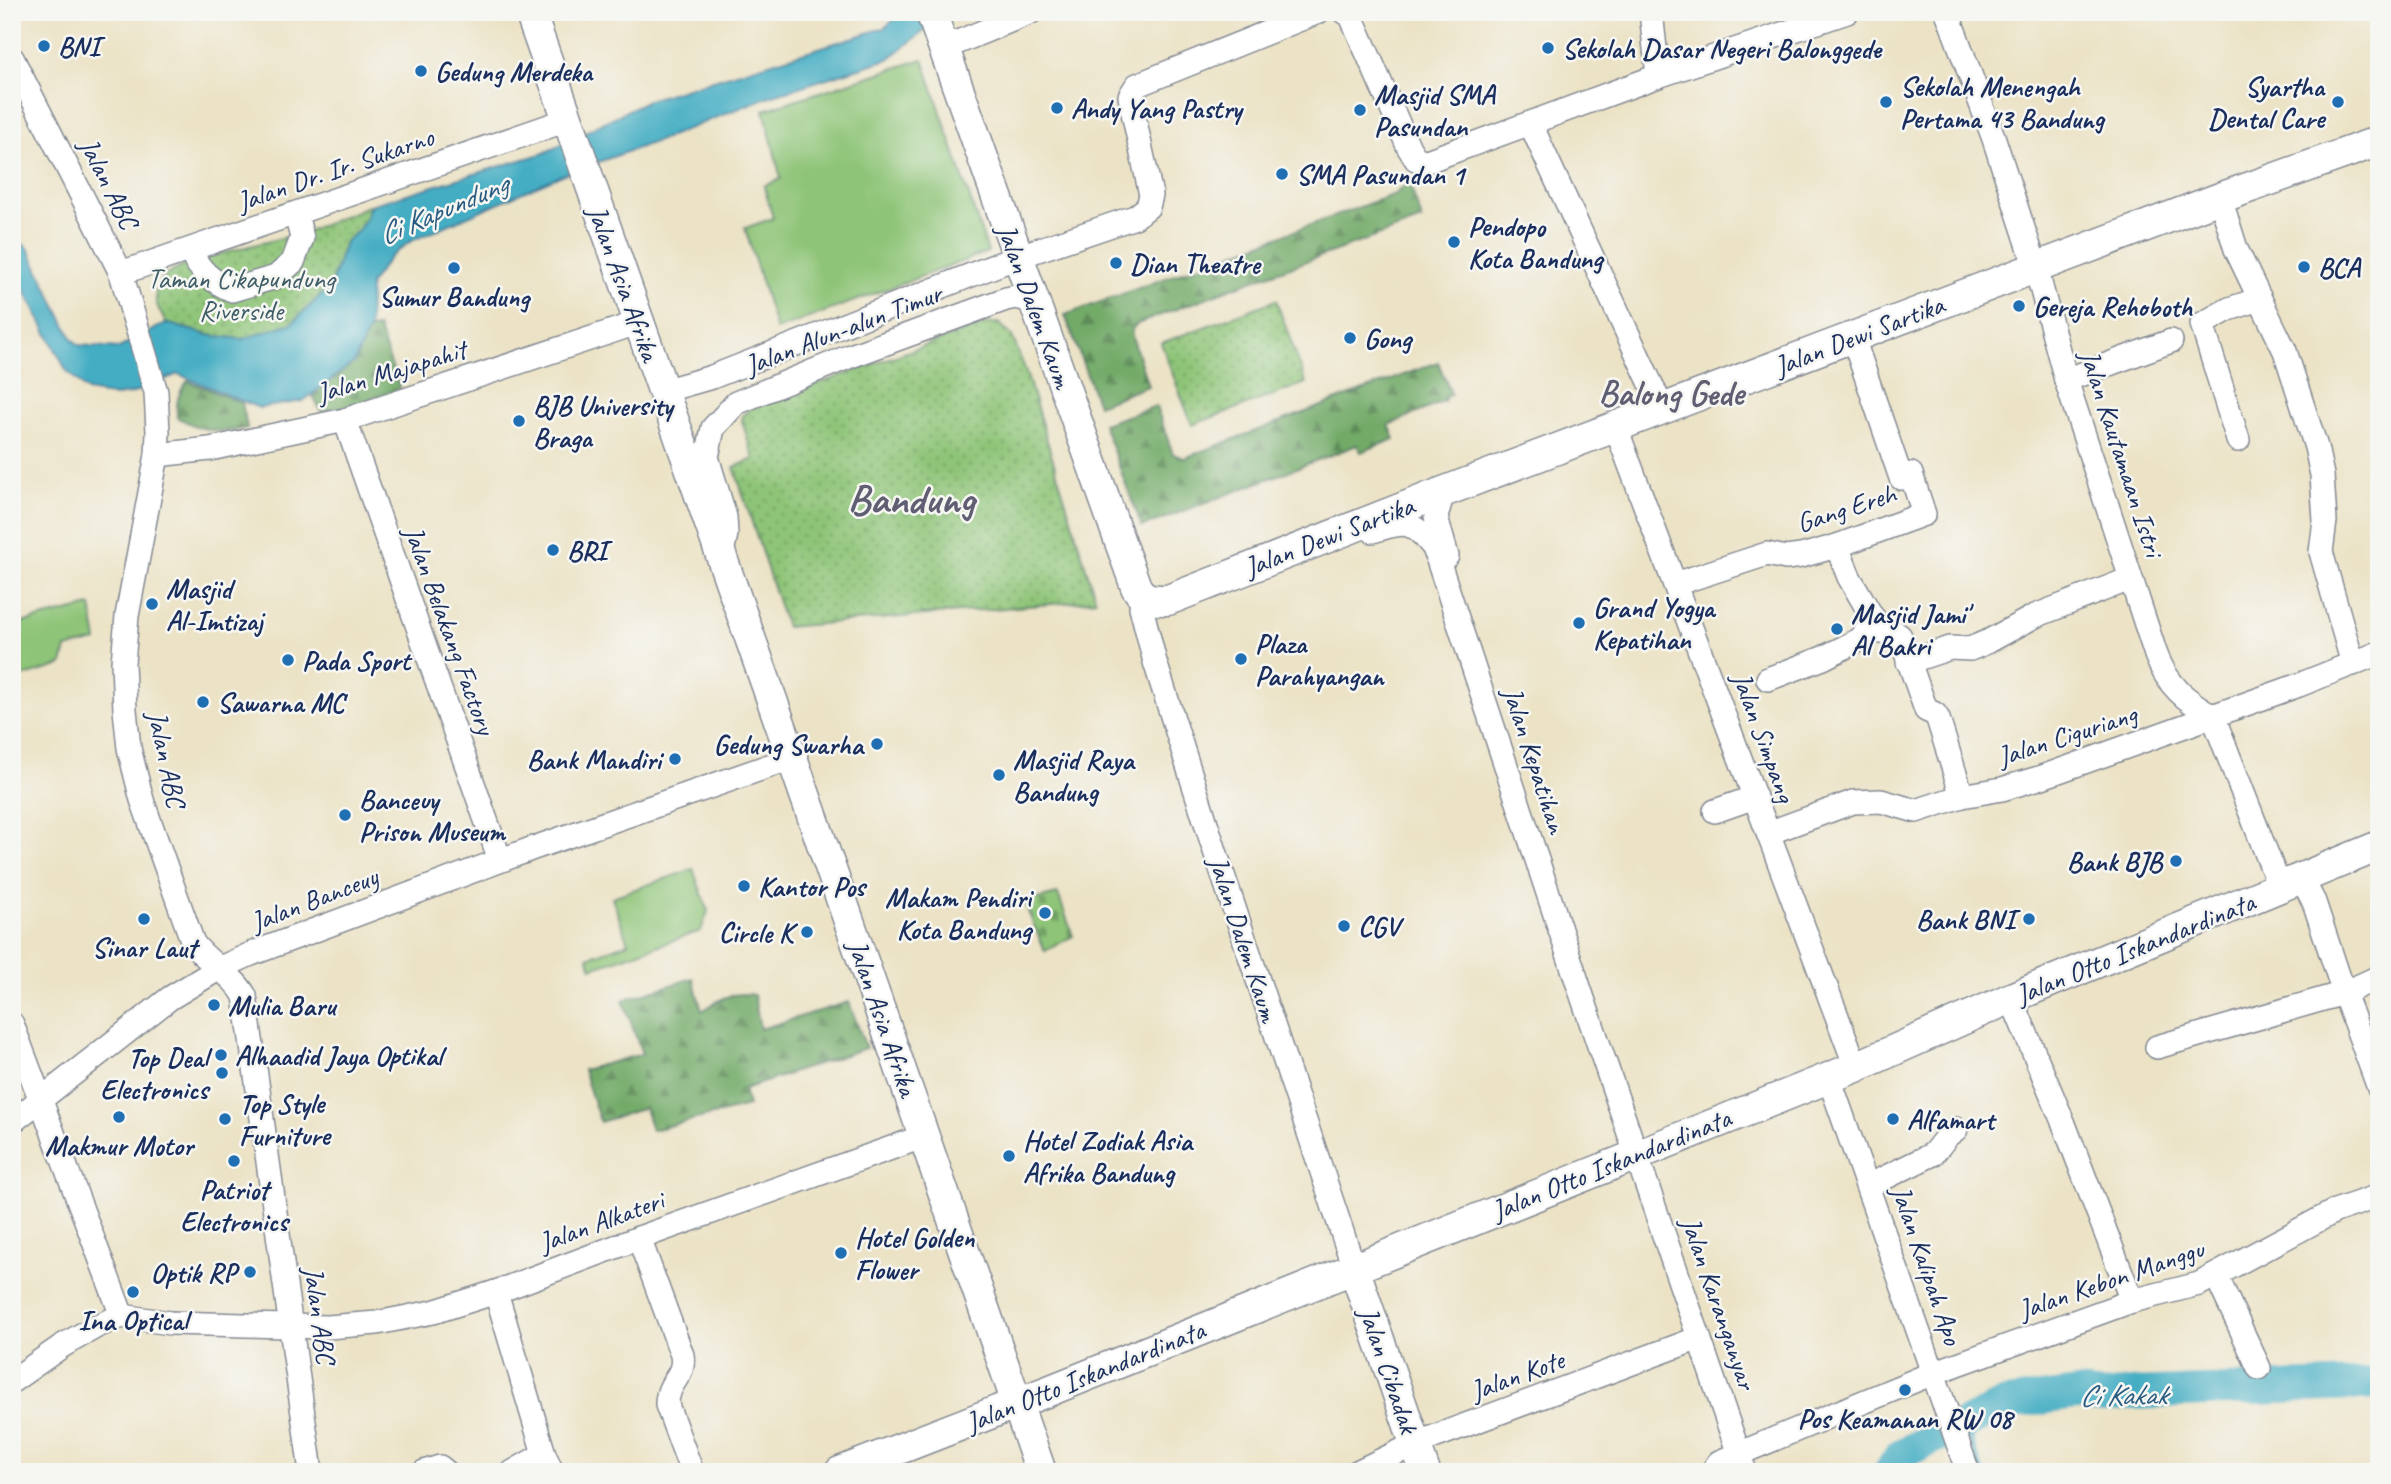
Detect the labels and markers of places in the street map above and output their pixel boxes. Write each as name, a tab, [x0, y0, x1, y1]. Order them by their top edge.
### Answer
place label: BNI	[58, 29, 106, 64]
place label: Sekolah Dasar Negeri Balonggede	[1562, 31, 1883, 66]
marker: BNI	[36, 38, 52, 54]
marker: Sekolah Dasar Negeri Balonggede	[1540, 40, 1556, 56]
place label: Gedung Merdeka	[435, 54, 595, 89]
marker: Gedung Merdeka	[413, 63, 429, 79]
place label: Sekolah Menengah Pertama 43 Bandung	[1900, 69, 2106, 136]
place label: Syartha Dental Care	[2208, 69, 2327, 136]
place label: Masjid SMA Pasundan	[1374, 77, 1496, 144]
place label: Andy Yang Pastry	[1071, 91, 1245, 126]
marker: Sekolah Menengah Pertama 43 Bandung	[1878, 94, 1894, 110]
marker: Syartha Dental Care	[2330, 94, 2346, 110]
marker: Andy Yang Pastry	[1049, 100, 1065, 116]
marker: Masjid SMA Pasundan	[1352, 102, 1368, 118]
place label: SMA Pasundan 1	[1296, 157, 1468, 192]
marker: SMA Pasundan 1	[1274, 166, 1290, 182]
place label: Pendopo Kota Bandung	[1468, 209, 1605, 276]
marker: Pendopo Kota Bandung	[1446, 234, 1462, 250]
place label: Dian Theatre	[1130, 246, 1262, 281]
place label: BCA	[2318, 250, 2362, 285]
marker: Dian Theatre	[1108, 255, 1124, 271]
marker: BCA	[2296, 259, 2312, 275]
marker: Sumur Bandung	[446, 260, 462, 276]
place label: Sumur Bandung	[379, 279, 532, 314]
place label: Gereja Rehoboth	[2033, 289, 2193, 324]
marker: Gereja Rehoboth	[2011, 298, 2027, 314]
place label: Gong	[1364, 321, 1414, 356]
marker: Gong	[1342, 330, 1358, 346]
place label: BJB University Braga	[533, 388, 676, 455]
marker: BJB University Braga	[511, 413, 527, 429]
place label: BRI	[567, 533, 614, 568]
marker: BRI	[545, 542, 561, 558]
place label: Masjid Al-Imtizaj	[166, 571, 266, 638]
place label: Grand Yogya Kepatihan	[1593, 590, 1716, 657]
marker: Masjid Al-Imtizaj	[144, 596, 160, 612]
place label: Masjid Jami' Al Bakri	[1851, 596, 1974, 663]
marker: Grand Yogya Kepatihan	[1571, 615, 1587, 631]
marker: Masjid Jami' Al Bakri	[1829, 621, 1845, 637]
place label: Plaza Parahyangan	[1255, 626, 1386, 693]
place label: Pada Sport	[302, 643, 413, 678]
marker: Plaza Parahyangan	[1233, 651, 1249, 667]
marker: Pada Sport	[280, 652, 296, 668]
place label: Sawarna MC	[217, 685, 349, 720]
marker: Sawarna MC	[195, 694, 211, 710]
place label: Gedung Swarha	[714, 727, 866, 762]
marker: Gedung Swarha	[869, 736, 885, 752]
place label: Bank Mandiri	[527, 742, 665, 777]
place label: Masjid Raya Bandung	[1013, 742, 1136, 809]
marker: Bank Mandiri	[667, 751, 683, 767]
marker: Masjid Raya Bandung	[991, 767, 1007, 783]
place label: Banceuy Prison Museum	[359, 782, 507, 849]
marker: Banceuy Prison Museum	[337, 807, 353, 823]
place label: Bank BJB	[2067, 844, 2164, 879]
marker: Bank BJB	[2168, 853, 2184, 869]
place label: Kantor Pos	[758, 869, 868, 904]
marker: Kantor Pos	[736, 878, 752, 894]
place label: Makam Pendiri Kota Bandung	[885, 880, 1035, 947]
place label: Bank BNI	[1916, 902, 2022, 937]
marker: Makam Pendiri Kota Bandung	[1037, 905, 1053, 921]
place label: CGV	[1358, 909, 1405, 944]
marker: Sinar Laut	[136, 911, 152, 927]
marker: Bank BNI	[2021, 911, 2037, 927]
place label: Circle K	[719, 915, 799, 950]
marker: CGV	[1336, 918, 1352, 934]
marker: Circle K	[799, 924, 815, 940]
place label: Sinar Laut	[92, 930, 201, 965]
place label: Mulia Baru	[228, 988, 338, 1023]
marker: Mulia Baru	[206, 997, 222, 1013]
place label: Alhaadid Jaya Optikal	[235, 1038, 447, 1074]
place label: Top Deal Electronics	[100, 1040, 213, 1107]
marker: Alhaadid Jaya Optikal	[213, 1047, 229, 1063]
marker: Top Deal Electronics	[214, 1065, 230, 1081]
place label: Top Style Furniture	[239, 1086, 332, 1153]
place label: Alfamart	[1907, 1102, 1998, 1137]
marker: Makmur Motor	[111, 1109, 127, 1125]
marker: Top Style Furniture	[217, 1111, 233, 1127]
marker: Alfamart	[1885, 1111, 1901, 1127]
place label: Hotel Zodiak Asia Afrika Bandung	[1023, 1123, 1194, 1190]
place label: Makmur Motor	[45, 1128, 196, 1163]
marker: Hotel Zodiak Asia Afrika Bandung	[1001, 1148, 1017, 1164]
marker: Patriot Electronics	[226, 1153, 242, 1169]
place label: Patriot Electronics	[180, 1172, 291, 1239]
place label: Hotel Golden Flower	[855, 1220, 976, 1287]
marker: Hotel Golden Flower	[833, 1245, 849, 1261]
place label: Optik RP	[151, 1255, 240, 1290]
marker: Optik RP	[242, 1264, 258, 1280]
marker: Ina Optical	[125, 1284, 141, 1300]
place label: Ina Optical	[78, 1303, 193, 1338]
marker: Pos Keamanan RW 08	[1897, 1382, 1913, 1398]
place label: Pos Keamanan RW 08	[1798, 1401, 2016, 1436]

